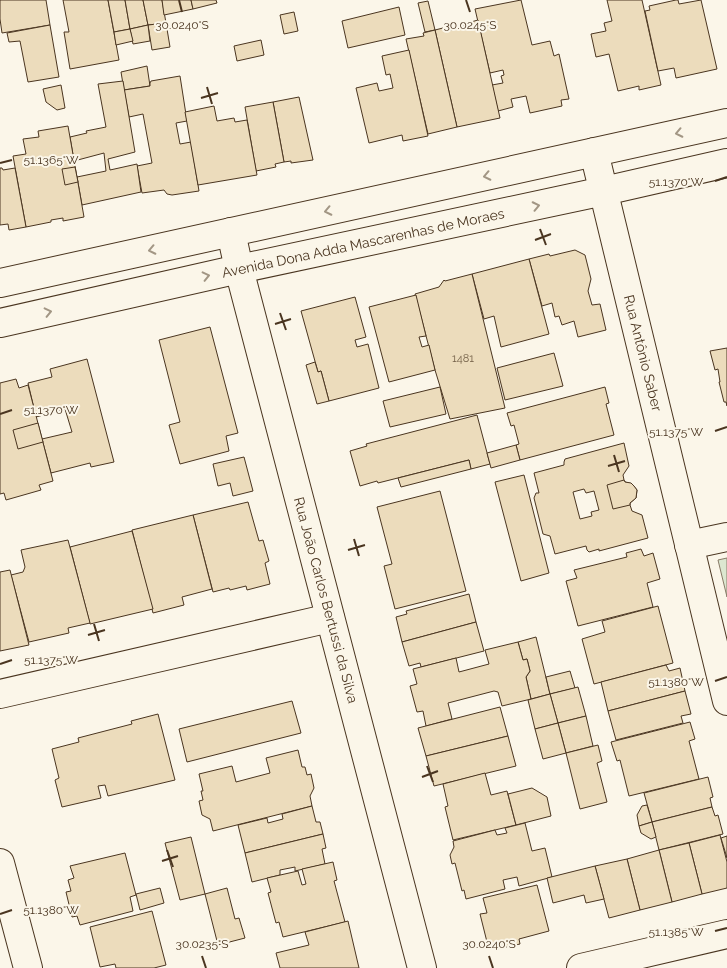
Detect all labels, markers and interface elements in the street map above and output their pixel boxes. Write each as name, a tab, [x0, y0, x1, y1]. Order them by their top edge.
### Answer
text: 30.0240°S	[155, 18, 209, 32]
text: 30.0245°S	[443, 18, 497, 32]
one-way arrow	[675, 127, 684, 138]
text: 51.1365°W	[23, 153, 79, 167]
one-way arrow	[482, 170, 491, 181]
text: 51.1370°W	[649, 175, 704, 189]
one-way arrow	[532, 201, 540, 212]
street label: Avenida Dona Adda Mascarenhas de Moraes	[220, 205, 506, 281]
one-way arrow	[323, 205, 332, 216]
one-way arrow	[148, 244, 157, 255]
one-way arrow	[202, 271, 210, 282]
street label: Rua Antônio Saber	[621, 293, 665, 413]
one-way arrow	[43, 308, 52, 318]
house number: 1481	[452, 352, 474, 365]
text: 51.1370°W	[24, 403, 79, 417]
text: 51.1375°W	[649, 425, 703, 439]
street label: Rua João Carlos Bertussi da Silva	[291, 495, 361, 705]
text: 51.1375°W	[24, 653, 78, 667]
text: 51.1380°W	[648, 675, 704, 689]
text: 51.1380°W	[23, 903, 79, 917]
text: 51.1385°W	[649, 925, 704, 939]
text: 30.0235°S	[175, 937, 229, 951]
text: 30.0240°S	[462, 937, 516, 951]

